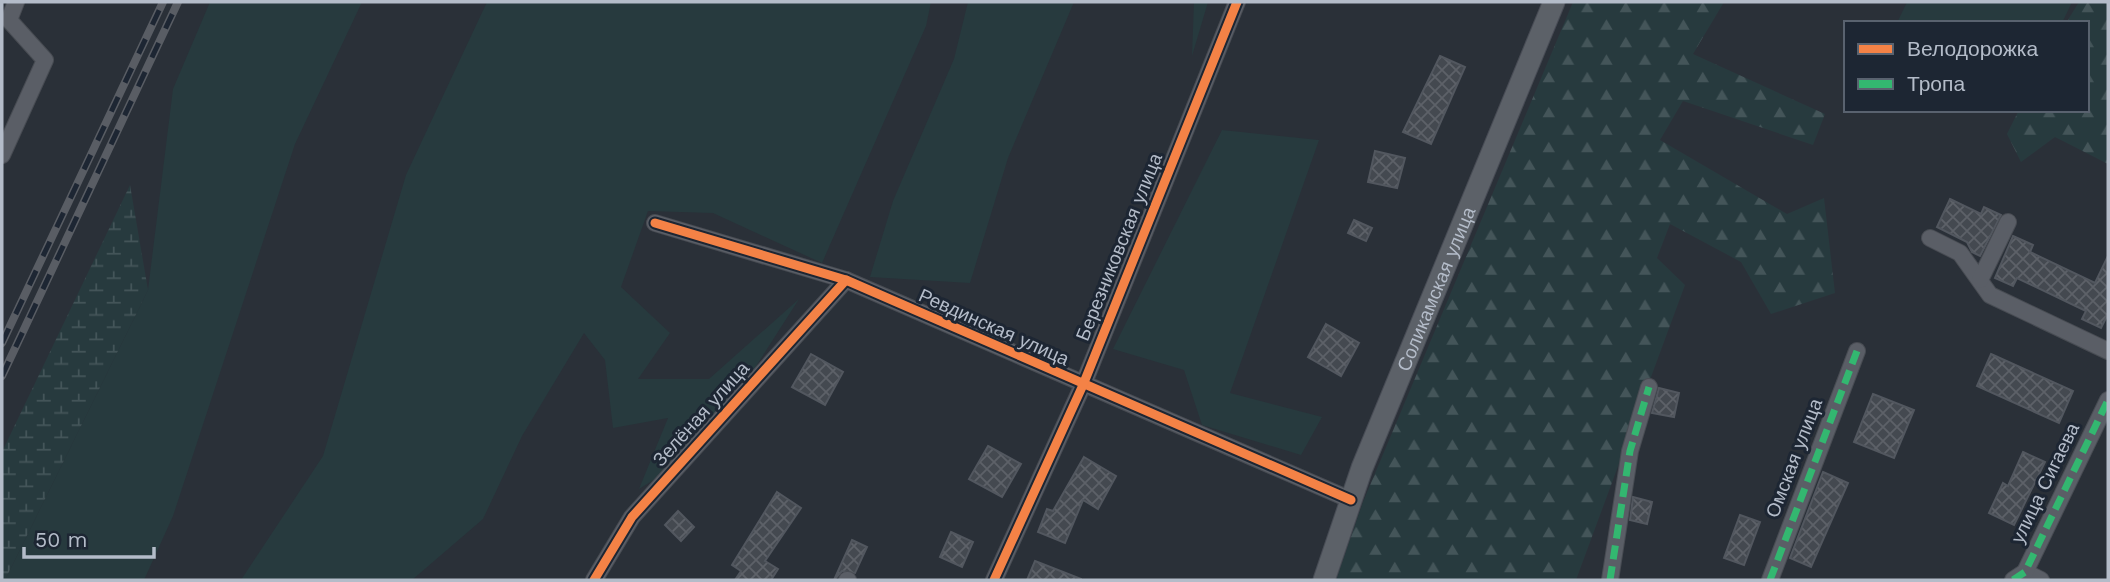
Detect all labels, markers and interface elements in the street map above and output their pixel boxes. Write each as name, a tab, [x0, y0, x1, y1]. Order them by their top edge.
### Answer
legend	[1844, 21, 2089, 112]
text: Велодорожка	[1907, 36, 2038, 61]
text: Тропа	[1907, 71, 1965, 96]
street label: Березниковская улица	[1071, 149, 1167, 344]
street label: Соликамская улица	[1392, 203, 1480, 375]
street label: Ревдинская улица	[915, 283, 1073, 371]
street label: Зелёная улица	[648, 357, 754, 471]
street label: Омская улица	[1761, 395, 1827, 521]
street label: улица Сигаева	[2006, 419, 2084, 547]
scale bar	[24, 516, 154, 560]
text: 50 m	[35, 527, 87, 552]

